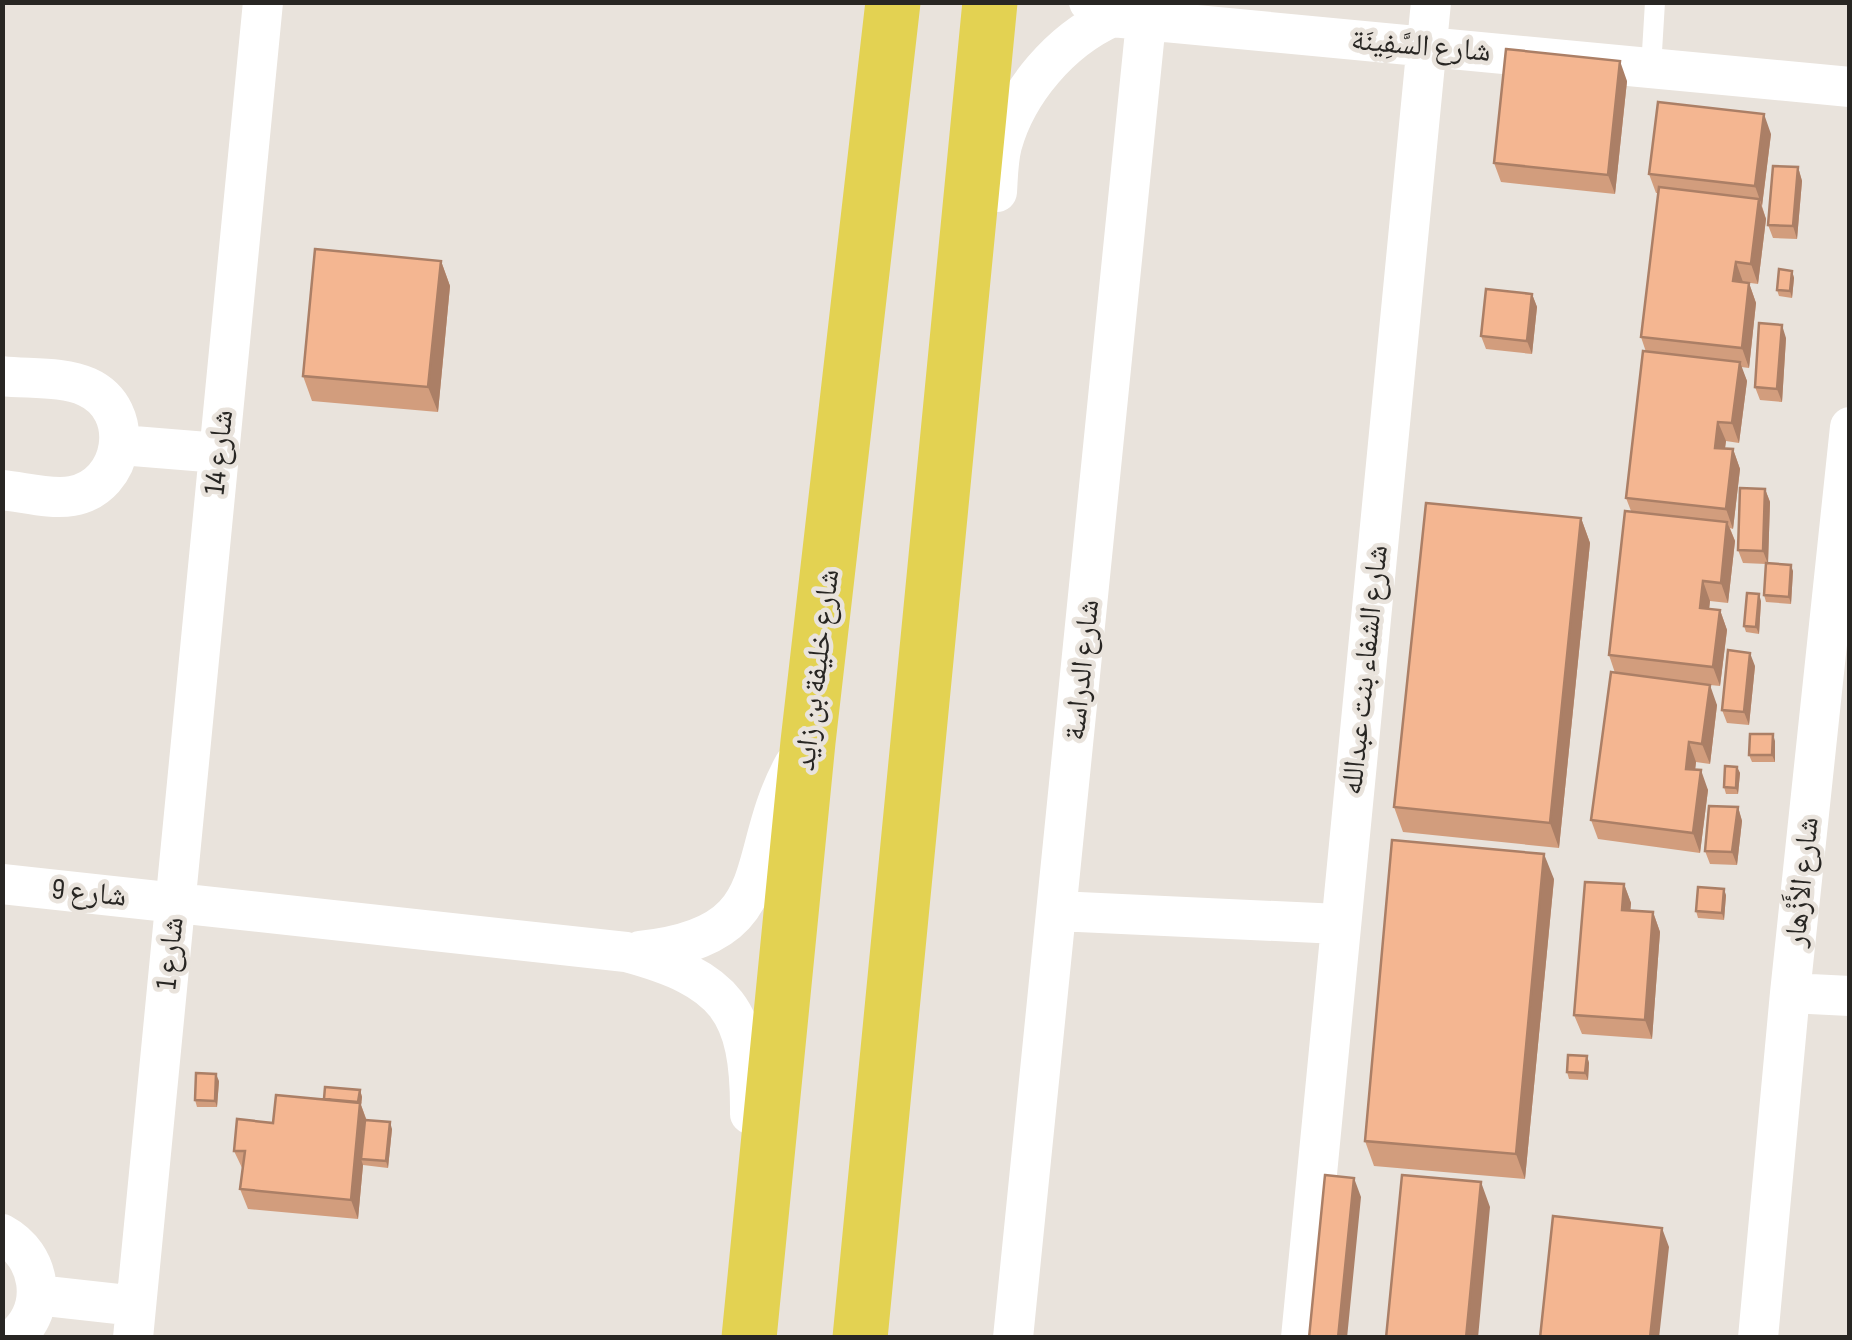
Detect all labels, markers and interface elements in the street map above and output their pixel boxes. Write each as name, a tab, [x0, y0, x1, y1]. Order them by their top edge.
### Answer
street label: شارع السَّفِينَة	[1350, 22, 1492, 70]
street label: شارع 14	[197, 408, 241, 496]
street label: شارع الشفاء بنت عبدالله	[1334, 543, 1396, 797]
street label: شارع خليفة بن زايد	[787, 567, 847, 773]
street label: شارع الدراسة	[1057, 598, 1107, 742]
street label: شارع الأَزْهار	[1775, 815, 1827, 950]
street label: شارع 9	[50, 871, 128, 915]
street label: شارع 1	[148, 915, 192, 991]

